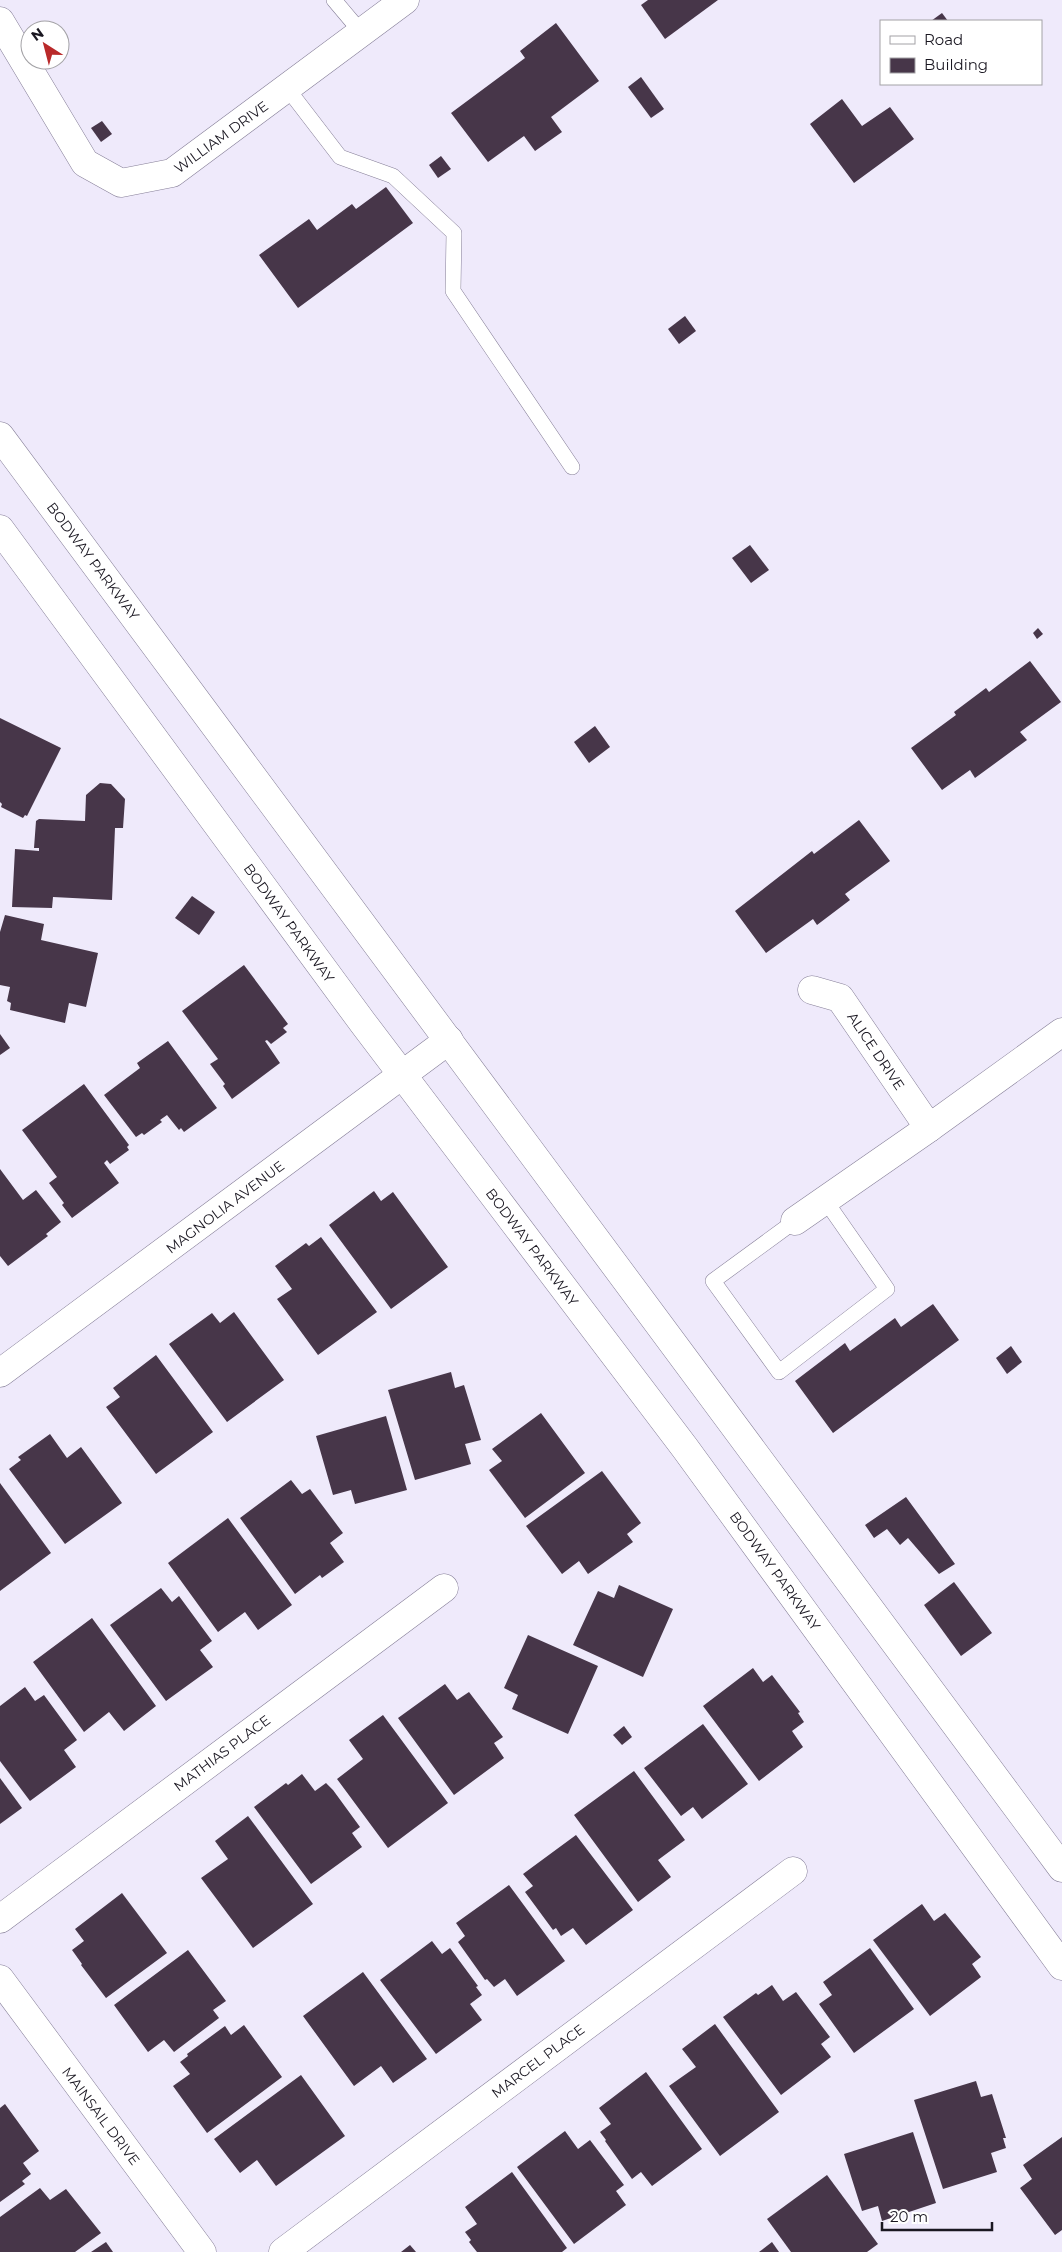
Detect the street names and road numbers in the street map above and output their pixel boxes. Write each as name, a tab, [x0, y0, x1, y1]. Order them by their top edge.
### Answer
street label: WILLIAM DRIVE	[170, 97, 272, 177]
street label: BODWAY PARKWAY	[43, 499, 143, 624]
street label: BODWAY PARKWAY	[240, 860, 338, 986]
street label: ALICE DRIVE	[843, 1009, 909, 1093]
street label: MAGNOLIA AVENUE	[162, 1157, 288, 1257]
street label: BODWAY PARKWAY	[482, 1185, 582, 1310]
street label: BODWAY PARKWAY	[726, 1508, 824, 1634]
street label: MATHIAS PLACE	[170, 1711, 274, 1795]
street label: MARCEL PLACE	[488, 2020, 588, 2102]
street label: MAINSAIL DRIVE	[58, 2063, 144, 2169]

